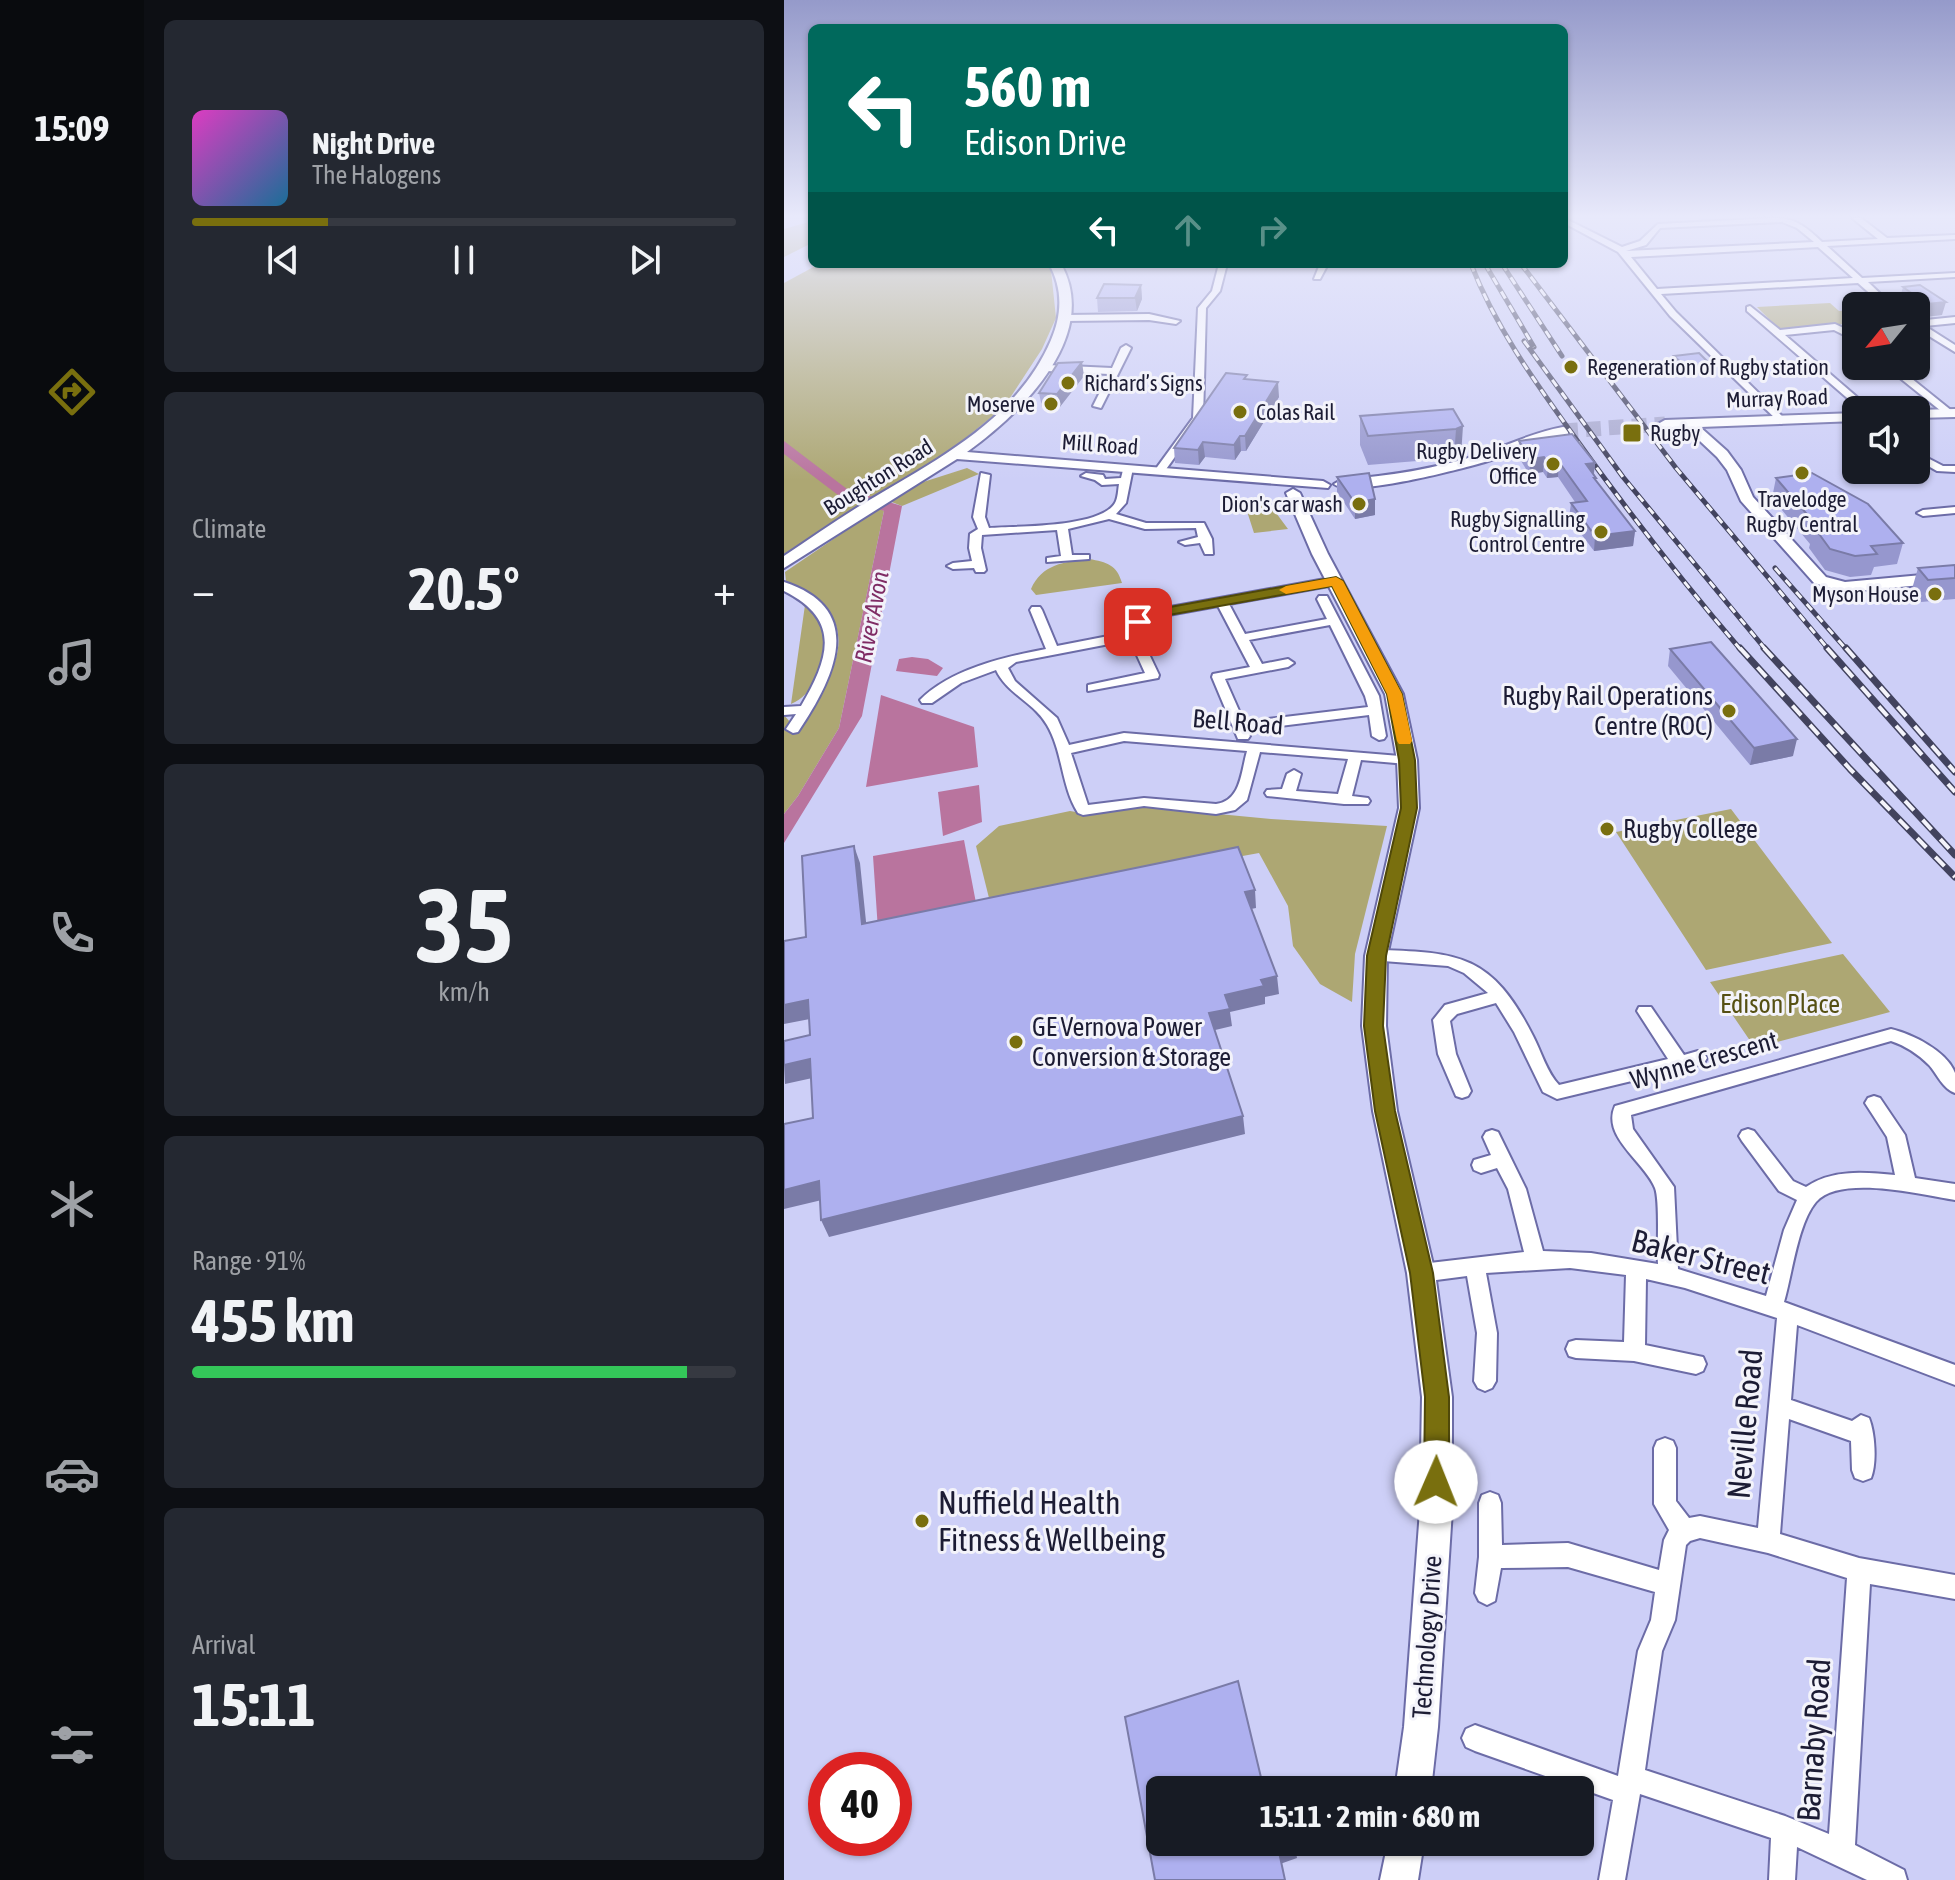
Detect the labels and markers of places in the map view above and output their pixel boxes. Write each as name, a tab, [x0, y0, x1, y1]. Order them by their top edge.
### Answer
place label: Regeneration of Rugby station	[1587, 354, 1829, 380]
marker: Regeneration of Rugby station	[1562, 358, 1580, 376]
place label: Richard’s Signs	[1084, 370, 1203, 396]
marker: Richard’s Signs	[1059, 374, 1077, 392]
place label: Moserve	[967, 391, 1035, 417]
marker: Moserve	[1042, 395, 1060, 413]
place label: Colas Rail	[1256, 399, 1335, 425]
marker: Colas Rail	[1231, 403, 1249, 421]
place label: Rugby	[1650, 420, 1700, 446]
marker: Rugby	[1621, 422, 1643, 444]
place label: Rugby Delivery Office	[1416, 438, 1537, 489]
marker: Rugby Delivery Office	[1544, 455, 1562, 473]
marker: Travelodge Rugby Central	[1793, 464, 1811, 482]
place label: Travelodge Rugby Central	[1746, 486, 1858, 537]
place label: Dion's car wash	[1221, 491, 1343, 517]
marker: Dion's car wash	[1350, 495, 1368, 513]
place label: Rugby Signalling Control Centre	[1450, 506, 1586, 557]
marker: Rugby Signalling Control Centre	[1592, 523, 1610, 541]
place label: Myson House	[1812, 581, 1919, 607]
marker: Myson House	[1926, 585, 1944, 603]
pin	[1104, 588, 1172, 656]
place label: Rugby Rail Operations Centre (ROC)	[1502, 681, 1713, 741]
marker: Rugby Rail Operations Centre (ROC)	[1720, 702, 1738, 720]
place label: Rugby College	[1623, 814, 1758, 844]
marker: Rugby College	[1598, 820, 1616, 838]
place label: GE Vernova Power Conversion & Storage	[1032, 1012, 1231, 1072]
marker: GE Vernova Power Conversion & Storage	[1007, 1033, 1025, 1051]
place label: Nuffield Health Fitness & Wellbeing	[938, 1484, 1166, 1558]
marker: Nuffield Health Fitness & Wellbeing	[913, 1512, 931, 1530]

